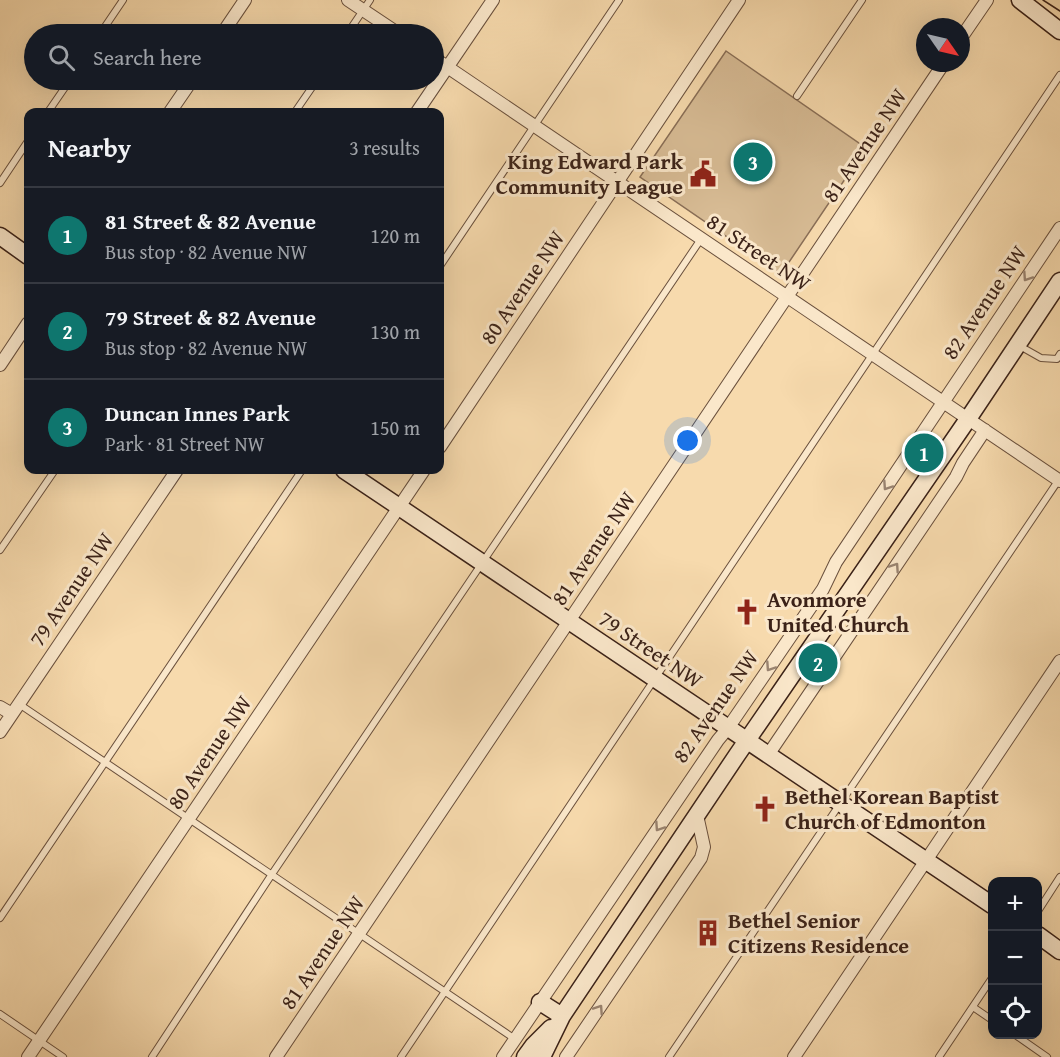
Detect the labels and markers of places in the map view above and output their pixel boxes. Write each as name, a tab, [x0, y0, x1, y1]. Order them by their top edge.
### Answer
pin: 3	[734, 140, 772, 184]
place label: King Edward Park Community League	[496, 145, 683, 202]
public building icon: King Edward Park Community League	[688, 159, 718, 189]
pin: 1	[904, 430, 944, 476]
place label: Avonmore United Church	[767, 583, 909, 640]
church icon: Avonmore United Church	[732, 597, 762, 627]
pin: 2	[798, 640, 838, 686]
place label: Bethel Korean Baptist Church of Edmonton	[785, 780, 1000, 837]
church icon: Bethel Korean Baptist Church of Edmonton	[750, 794, 780, 824]
place label: Bethel Senior Citizens Residence	[728, 904, 909, 961]
building icon: Bethel Senior Citizens Residence	[693, 918, 723, 948]

